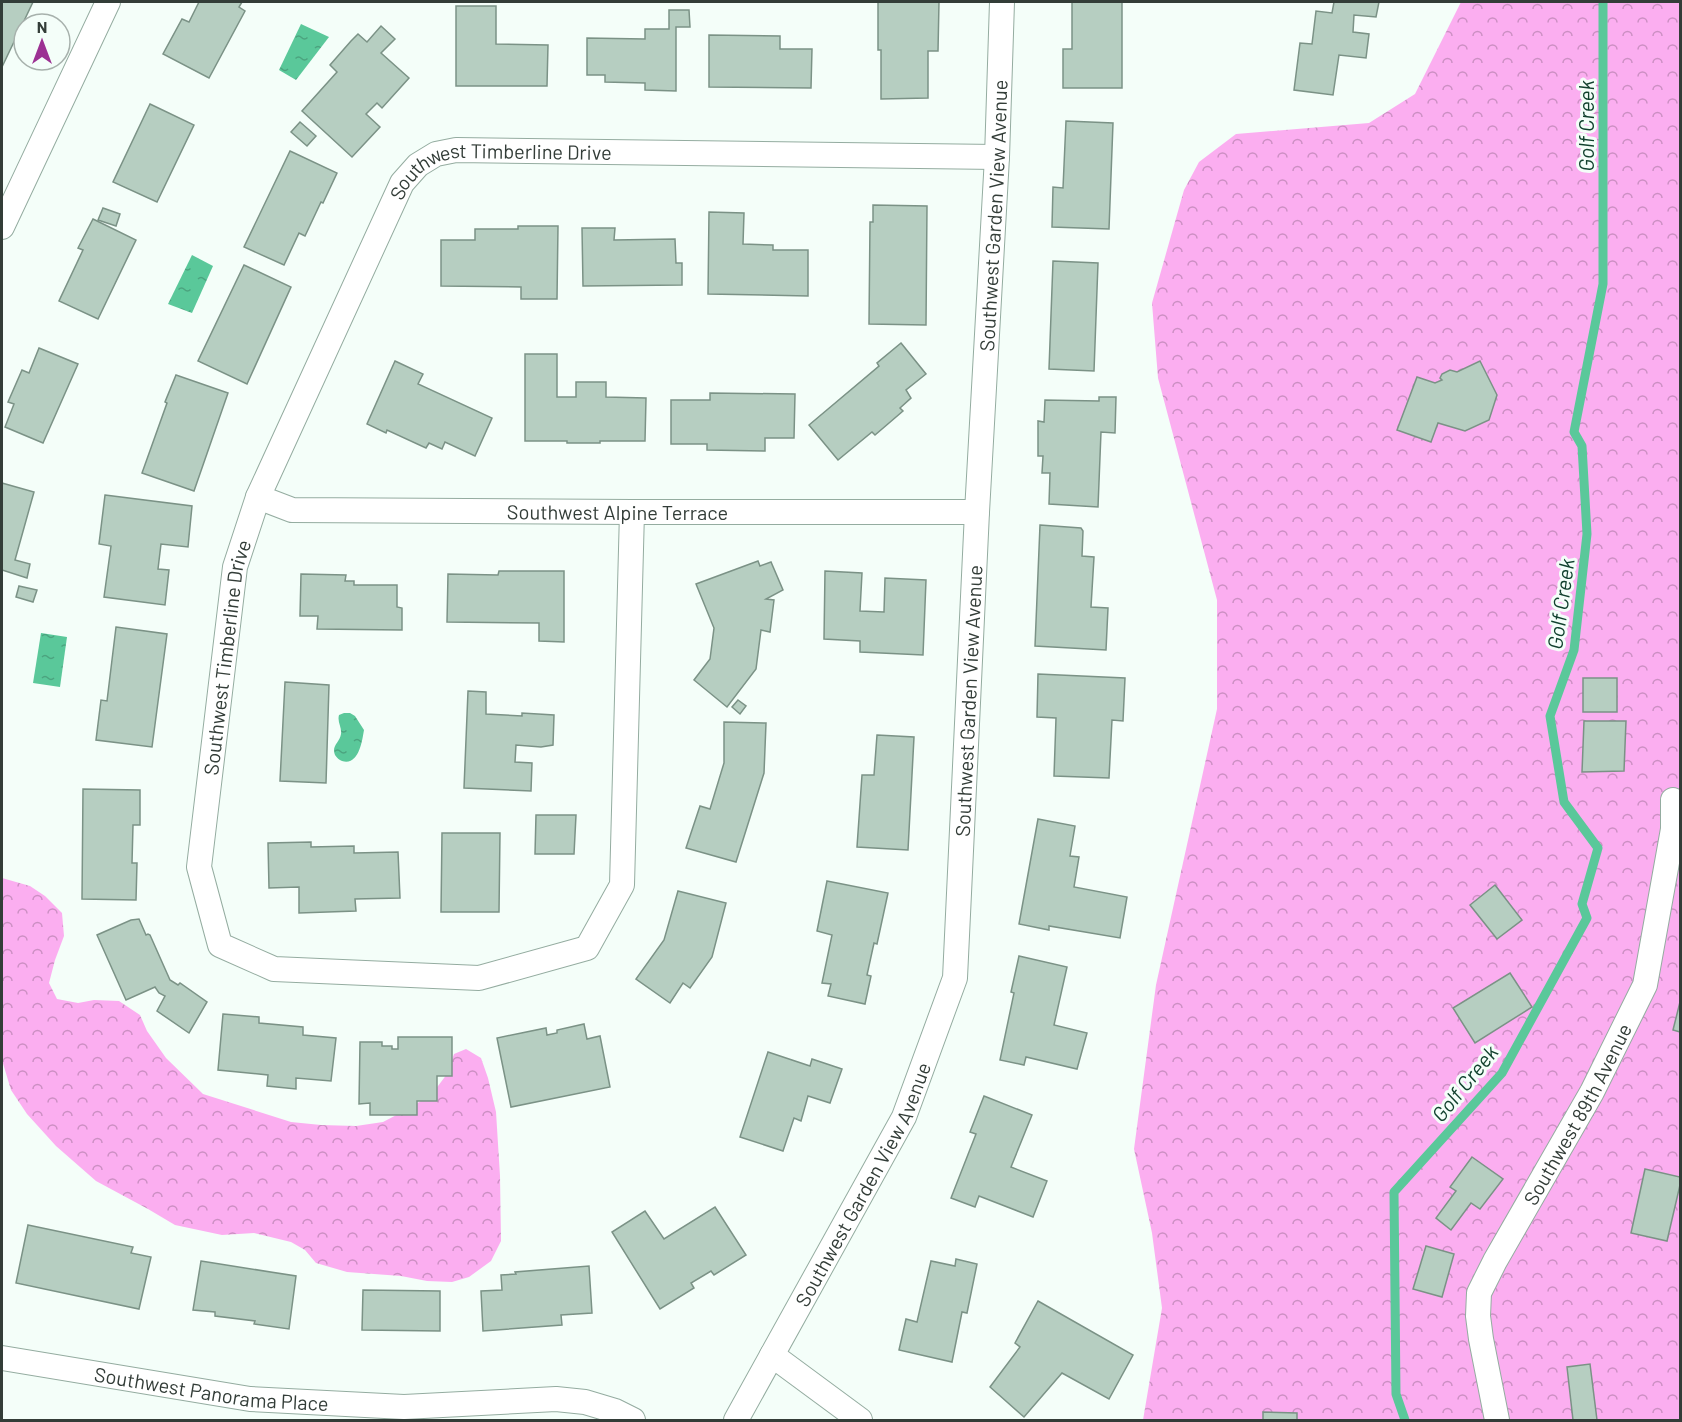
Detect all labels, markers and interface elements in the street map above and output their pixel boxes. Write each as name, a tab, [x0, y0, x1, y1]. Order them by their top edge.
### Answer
north arrow	[12, 12, 72, 72]
text: N	[37, 17, 47, 36]
street label: Southwest Garden View Avenue	[974, 79, 1011, 352]
water label: Golf Creek	[1573, 80, 1598, 172]
street label: Southwest Timberline Drive	[384, 138, 612, 203]
street label: Southwest Alpine Terrace	[507, 499, 728, 524]
street label: Southwest Timberline Drive	[198, 536, 255, 776]
water label: Golf Creek	[1541, 556, 1579, 651]
street label: Southwest Garden View Avenue	[950, 564, 986, 837]
street label: Southwest 89th Avenue	[1518, 1019, 1636, 1209]
water label: Golf Creek	[1426, 1039, 1503, 1126]
street label: Southwest Garden View Avenue	[790, 1059, 935, 1310]
street label: Southwest Panorama Place	[93, 1361, 329, 1415]

